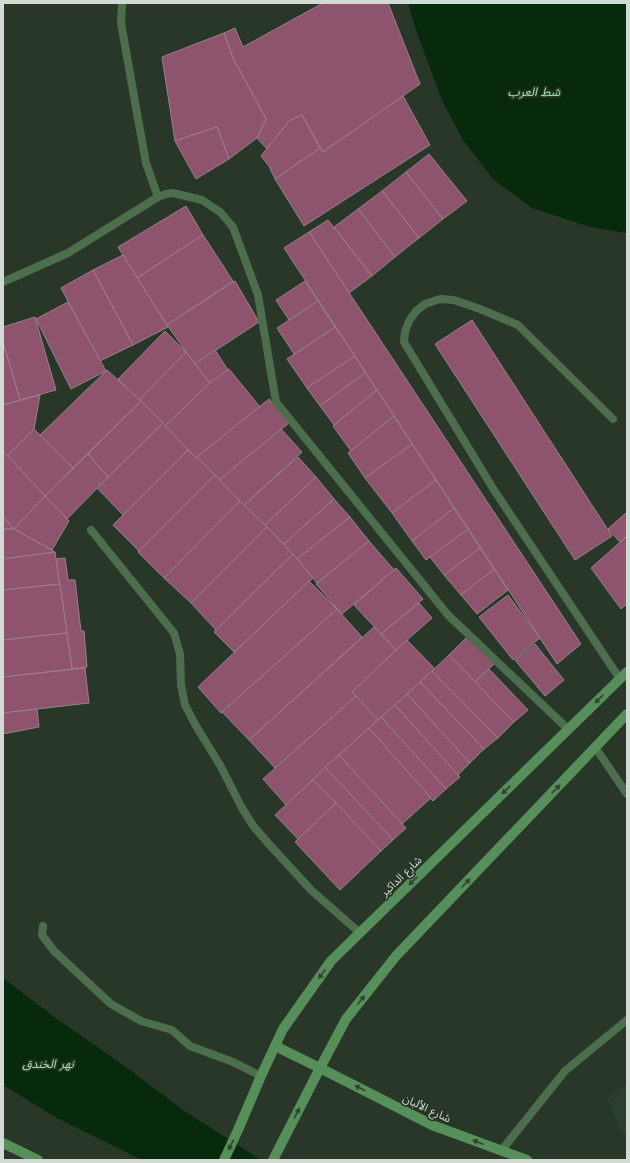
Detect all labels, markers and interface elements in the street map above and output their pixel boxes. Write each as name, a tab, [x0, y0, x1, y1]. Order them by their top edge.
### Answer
water label: شط العرب	[508, 85, 561, 99]
one-way arrow	[594, 694, 604, 704]
one-way arrow	[551, 783, 560, 794]
one-way arrow	[501, 785, 511, 795]
street label: شارع الداكير	[377, 853, 426, 901]
one-way arrow	[408, 876, 418, 886]
one-way arrow	[461, 878, 470, 887]
one-way arrow	[318, 969, 326, 979]
one-way arrow	[356, 995, 365, 1006]
water label: نهر الخندق	[22, 1057, 75, 1071]
one-way arrow	[354, 1085, 365, 1091]
street label: شارع الألبان	[400, 1092, 453, 1126]
one-way arrow	[294, 1108, 300, 1119]
one-way arrow	[228, 1139, 234, 1151]
one-way arrow	[471, 1139, 483, 1145]

